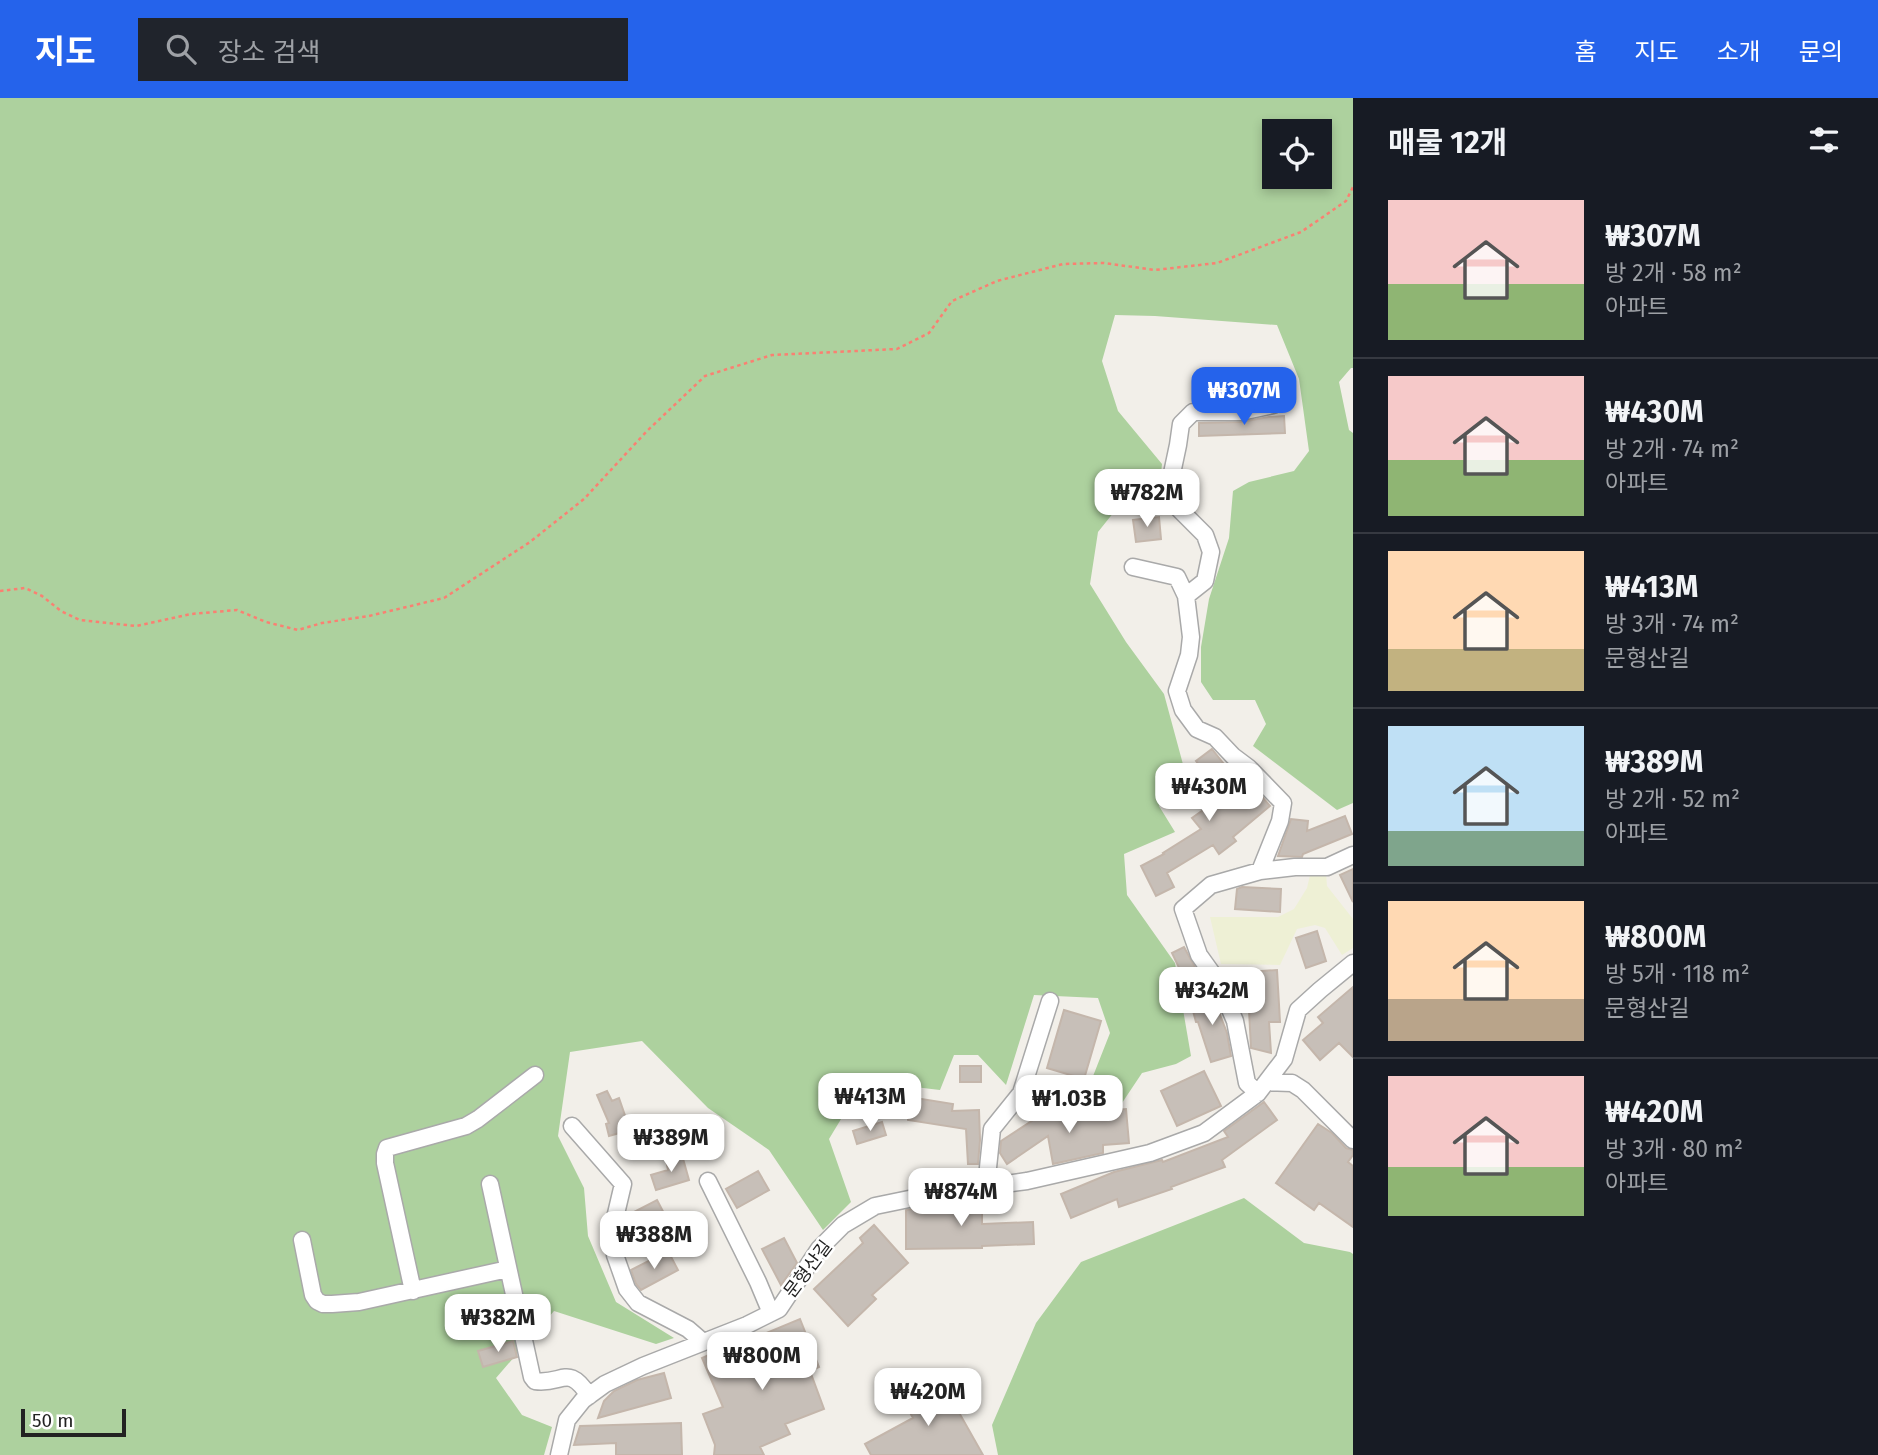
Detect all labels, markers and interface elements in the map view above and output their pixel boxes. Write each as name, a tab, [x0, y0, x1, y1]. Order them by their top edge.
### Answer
search box	[138, 18, 628, 81]
icon: search	[162, 30, 200, 68]
text: 지도	[35, 32, 96, 72]
text: 장소 검색	[218, 37, 320, 68]
text: 홈	[1574, 38, 1596, 66]
text: 지도	[1634, 38, 1679, 66]
text: 소개	[1717, 38, 1761, 66]
text: 문의	[1799, 38, 1843, 66]
map controls	[1262, 119, 1332, 189]
button: locate	[1262, 119, 1332, 189]
icon: filters	[1805, 121, 1843, 159]
text: 매물 12개	[1388, 125, 1507, 161]
text: ₩307M	[1605, 218, 1701, 254]
icon: home	[1444, 228, 1528, 312]
text: 방 2개 · 58 m²	[1605, 259, 1742, 287]
text: 아파트	[1605, 293, 1668, 321]
pin: ₩307M	[1195, 368, 1293, 427]
text: ₩307M	[1207, 376, 1281, 404]
text: ₩430M	[1605, 394, 1704, 430]
icon: home	[1444, 404, 1528, 488]
text: 방 2개 · 74 m²	[1605, 435, 1739, 463]
text: 아파트	[1605, 469, 1668, 497]
pin: ₩782M	[1098, 470, 1196, 529]
text: ₩782M	[1111, 478, 1183, 506]
text: ₩413M	[1605, 569, 1698, 605]
icon: home	[1444, 579, 1528, 663]
text: 방 3개 · 74 m²	[1605, 610, 1739, 638]
text: 문형산길	[1605, 644, 1690, 672]
text: ₩389M	[1605, 744, 1703, 780]
icon: home	[1444, 754, 1528, 838]
pin: ₩430M	[1160, 764, 1258, 823]
text: ₩430M	[1171, 772, 1247, 800]
text: 방 2개 · 52 m²	[1605, 785, 1740, 813]
text: 아파트	[1605, 819, 1668, 847]
text: ₩800M	[1605, 919, 1706, 955]
icon: home	[1444, 929, 1528, 1013]
text: 방 5개 · 118 m²	[1605, 960, 1750, 988]
pin: ₩342M	[1163, 968, 1261, 1027]
text: ₩342M	[1175, 976, 1249, 1004]
text: 문형산길	[1605, 994, 1690, 1022]
pin: ₩413M	[821, 1074, 919, 1133]
pin: ₩1.03B	[1012, 1076, 1126, 1135]
text: ₩413M	[834, 1082, 906, 1110]
text: ₩1.03B	[1032, 1084, 1106, 1112]
text: ₩420M	[1605, 1094, 1703, 1130]
icon: home	[1444, 1104, 1528, 1188]
pin: ₩389M	[622, 1114, 720, 1174]
text: ₩389M	[633, 1123, 709, 1151]
text: 방 3개 · 80 m²	[1605, 1135, 1743, 1163]
pin: ₩874M	[912, 1168, 1010, 1228]
text: 아파트	[1605, 1169, 1668, 1197]
text: ₩874M	[924, 1177, 998, 1205]
pin: ₩388M	[605, 1212, 703, 1271]
text: ₩388M	[616, 1220, 692, 1248]
street label: 문형산길	[779, 1236, 837, 1302]
pin: ₩382M	[449, 1294, 547, 1354]
text: ₩382M	[461, 1303, 535, 1331]
pin: ₩800M	[713, 1332, 811, 1392]
text: ₩800M	[723, 1341, 801, 1369]
pin: ₩420M	[879, 1368, 977, 1428]
text: ₩420M	[890, 1377, 966, 1405]
scale bar	[21, 1406, 126, 1438]
text: 50 m	[32, 1409, 73, 1432]

